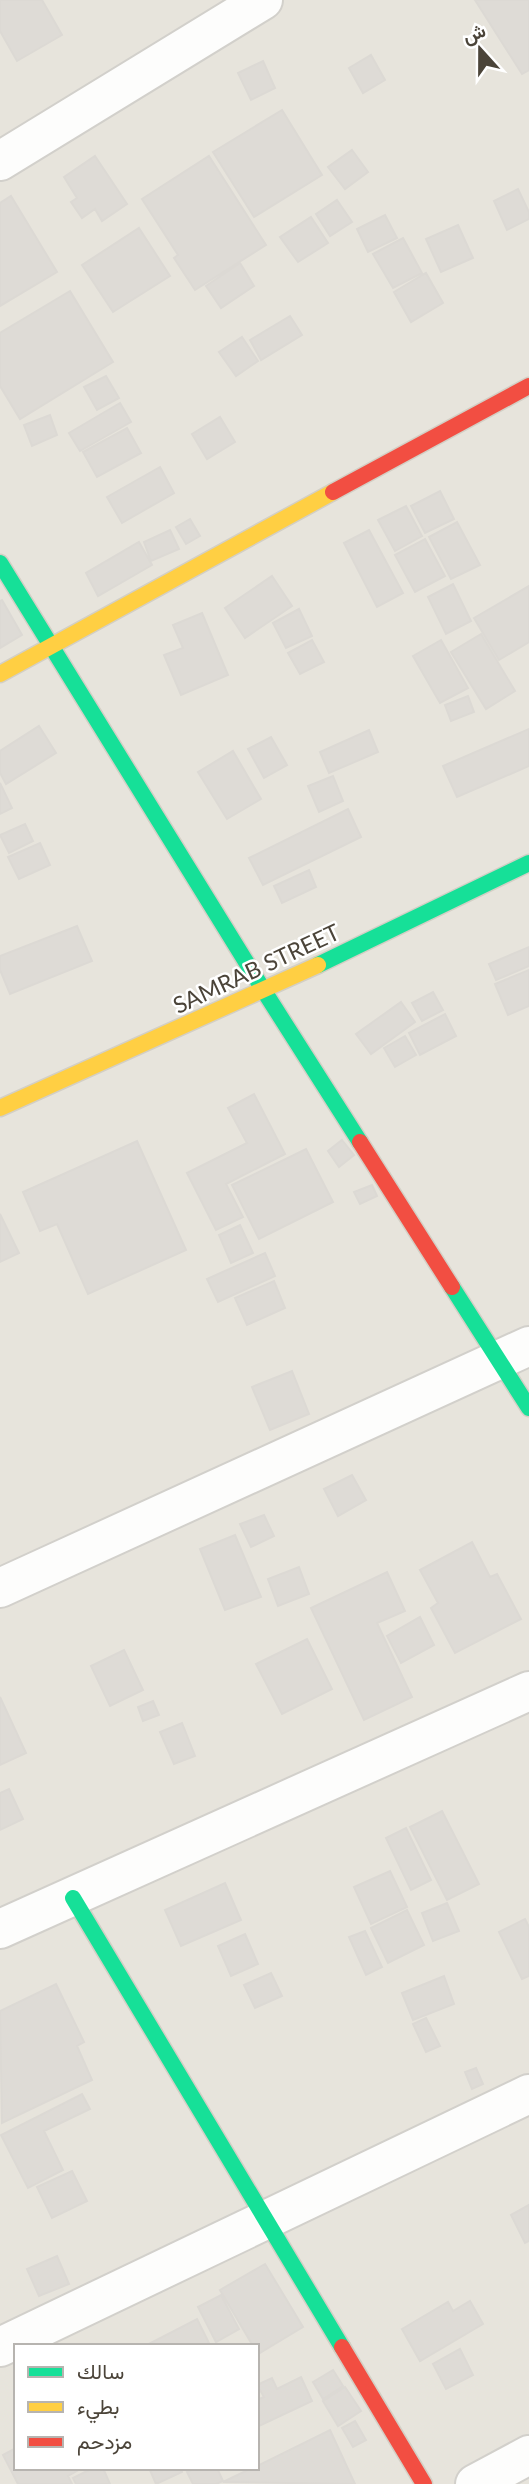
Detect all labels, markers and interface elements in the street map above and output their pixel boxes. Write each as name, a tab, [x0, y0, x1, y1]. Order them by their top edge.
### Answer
north arrow	[445, 14, 515, 84]
text: ش	[459, 18, 489, 48]
street label: SAMRAB STREET	[168, 917, 344, 1019]
legend	[14, 2344, 259, 2470]
text: سالك	[77, 2358, 124, 2383]
text: بطيء	[77, 2393, 120, 2424]
text: مزدحم	[77, 2428, 132, 2456]

